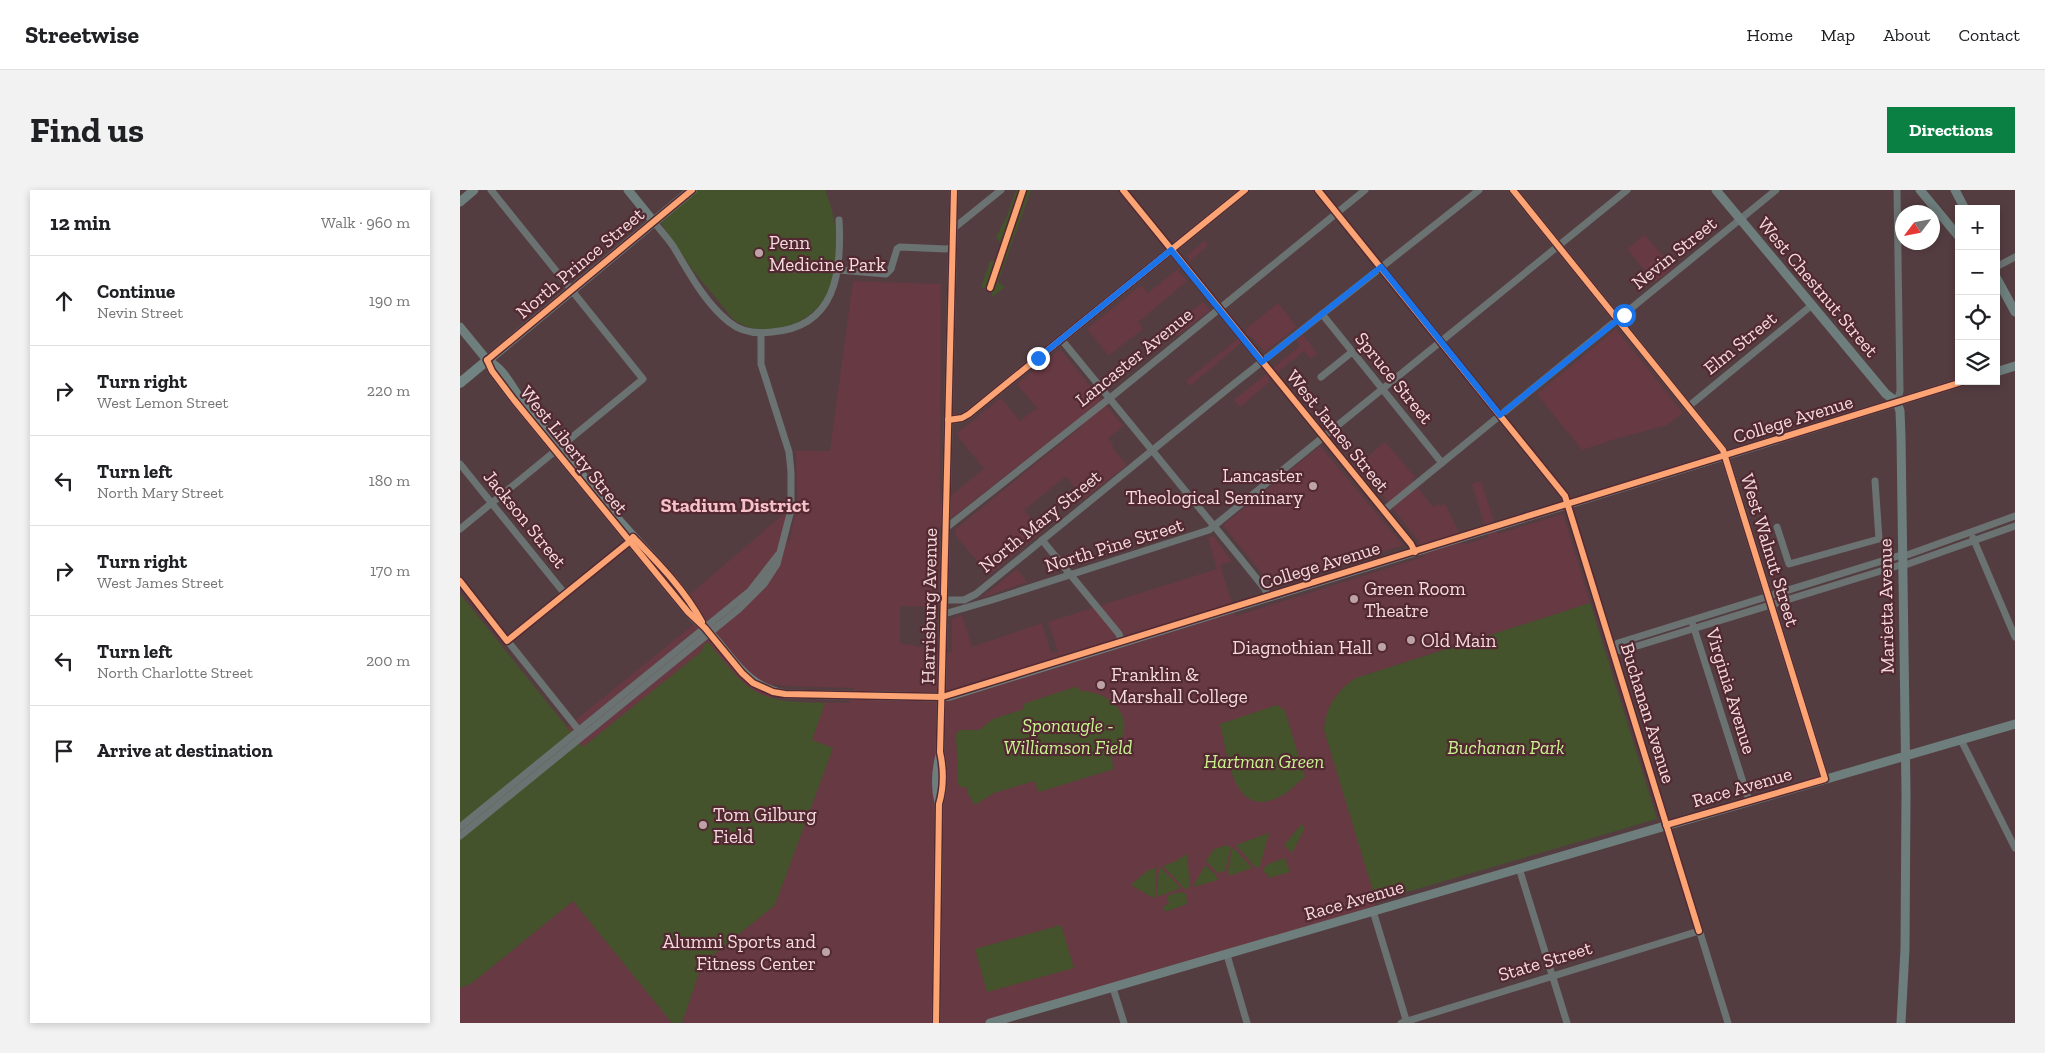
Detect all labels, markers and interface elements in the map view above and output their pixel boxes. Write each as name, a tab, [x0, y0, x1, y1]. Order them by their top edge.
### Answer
text: Streetwise	[25, 20, 139, 49]
text: Home	[1746, 24, 1793, 46]
text: Map	[1821, 24, 1855, 46]
text: About	[1883, 24, 1930, 46]
text: Contact	[1958, 24, 2020, 46]
button: Directions	[1887, 107, 2015, 153]
text: Find us	[30, 109, 144, 151]
street label: North Prince Street	[511, 203, 649, 323]
north arrow	[1895, 205, 1940, 250]
map controls	[1955, 205, 2000, 385]
button: +	[1955, 205, 2000, 250]
text: 12 min	[50, 210, 111, 235]
street label: Nevin Street	[1627, 212, 1721, 294]
street label: West Chestnut Street	[1753, 212, 1883, 362]
text: Walk · 960 m	[321, 213, 410, 232]
place label: Penn Medicine Park	[769, 231, 886, 276]
marker: Penn Medicine Park	[753, 247, 765, 259]
button: −	[1955, 250, 2000, 295]
text: Continue	[97, 280, 175, 303]
icon: ahead	[50, 287, 78, 315]
text: 190 m	[369, 291, 410, 310]
button: locate	[1955, 295, 2000, 340]
text: Nevin Street	[97, 303, 183, 322]
street label: Lancaster Avenue	[1071, 303, 1197, 411]
route start	[1613, 304, 1636, 327]
street label: Elm Street	[1699, 307, 1781, 379]
street label: Spruce Street	[1350, 328, 1438, 428]
button: layers	[1955, 340, 2000, 385]
route end	[1027, 347, 1050, 370]
street label: West James Street	[1282, 365, 1394, 497]
text: Turn right	[97, 370, 187, 393]
icon: right	[50, 377, 78, 405]
text: 220 m	[367, 381, 410, 400]
street label: West Liberty Street	[515, 381, 633, 519]
street label: College Avenue	[1730, 390, 1856, 448]
text: West Lemon Street	[97, 393, 229, 412]
text: Turn left	[97, 460, 172, 483]
place label: Lancaster Theological Seminary	[1126, 464, 1303, 509]
street label: Jackson Street	[479, 465, 571, 573]
street label: North Mary Street	[974, 465, 1106, 577]
icon: left	[50, 467, 78, 495]
text: 180 m	[369, 471, 410, 490]
street label: West Walnut Street	[1736, 471, 1804, 629]
marker: Lancaster Theological Seminary	[1307, 480, 1319, 492]
text: North Mary Street	[97, 483, 224, 502]
district label: Stadium District	[661, 493, 810, 517]
street label: North Pine Street	[1042, 513, 1186, 577]
street label: Harrisburg Avenue	[916, 528, 942, 684]
street label: College Avenue	[1257, 536, 1383, 594]
street label: Marietta Avenue	[1873, 538, 1899, 674]
text: Turn right	[97, 550, 187, 573]
icon: right	[50, 557, 78, 585]
text: 170 m	[370, 561, 410, 580]
text: West James Street	[97, 573, 224, 592]
place label: Green Room Theatre	[1364, 577, 1466, 622]
marker: Green Room Theatre	[1348, 593, 1360, 605]
street label: Virginia Avenue	[1701, 624, 1761, 757]
place label: Old Main	[1421, 629, 1496, 652]
marker: Old Main	[1405, 634, 1417, 646]
place label: Diagnothian Hall	[1232, 636, 1372, 659]
text: Turn left	[97, 640, 172, 663]
street label: Buchanan Avenue	[1616, 640, 1680, 786]
marker: Diagnothian Hall	[1376, 641, 1388, 653]
icon: left	[50, 647, 78, 675]
text: 200 m	[366, 651, 410, 670]
text: North Charlotte Street	[97, 663, 253, 682]
place label: Franklin & Marshall College	[1111, 663, 1248, 708]
marker: Franklin & Marshall College	[1095, 679, 1107, 691]
park label: Sponaugle - Williamson Field	[1003, 714, 1133, 759]
park label: Buchanan Park	[1447, 736, 1565, 759]
icon: arrive	[50, 737, 78, 765]
text: Arrive at destination	[97, 739, 273, 762]
park label: Hartman Green	[1204, 750, 1324, 773]
street label: Race Avenue	[1690, 762, 1795, 812]
place label: Tom Gilburg Field	[713, 803, 817, 848]
marker: Tom Gilburg Field	[697, 819, 709, 831]
street label: Race Avenue	[1302, 875, 1407, 925]
place label: Alumni Sports and Fitness Center	[663, 930, 817, 975]
street label: State Street	[1495, 936, 1595, 986]
marker: Alumni Sports and Fitness Center	[820, 946, 832, 958]

